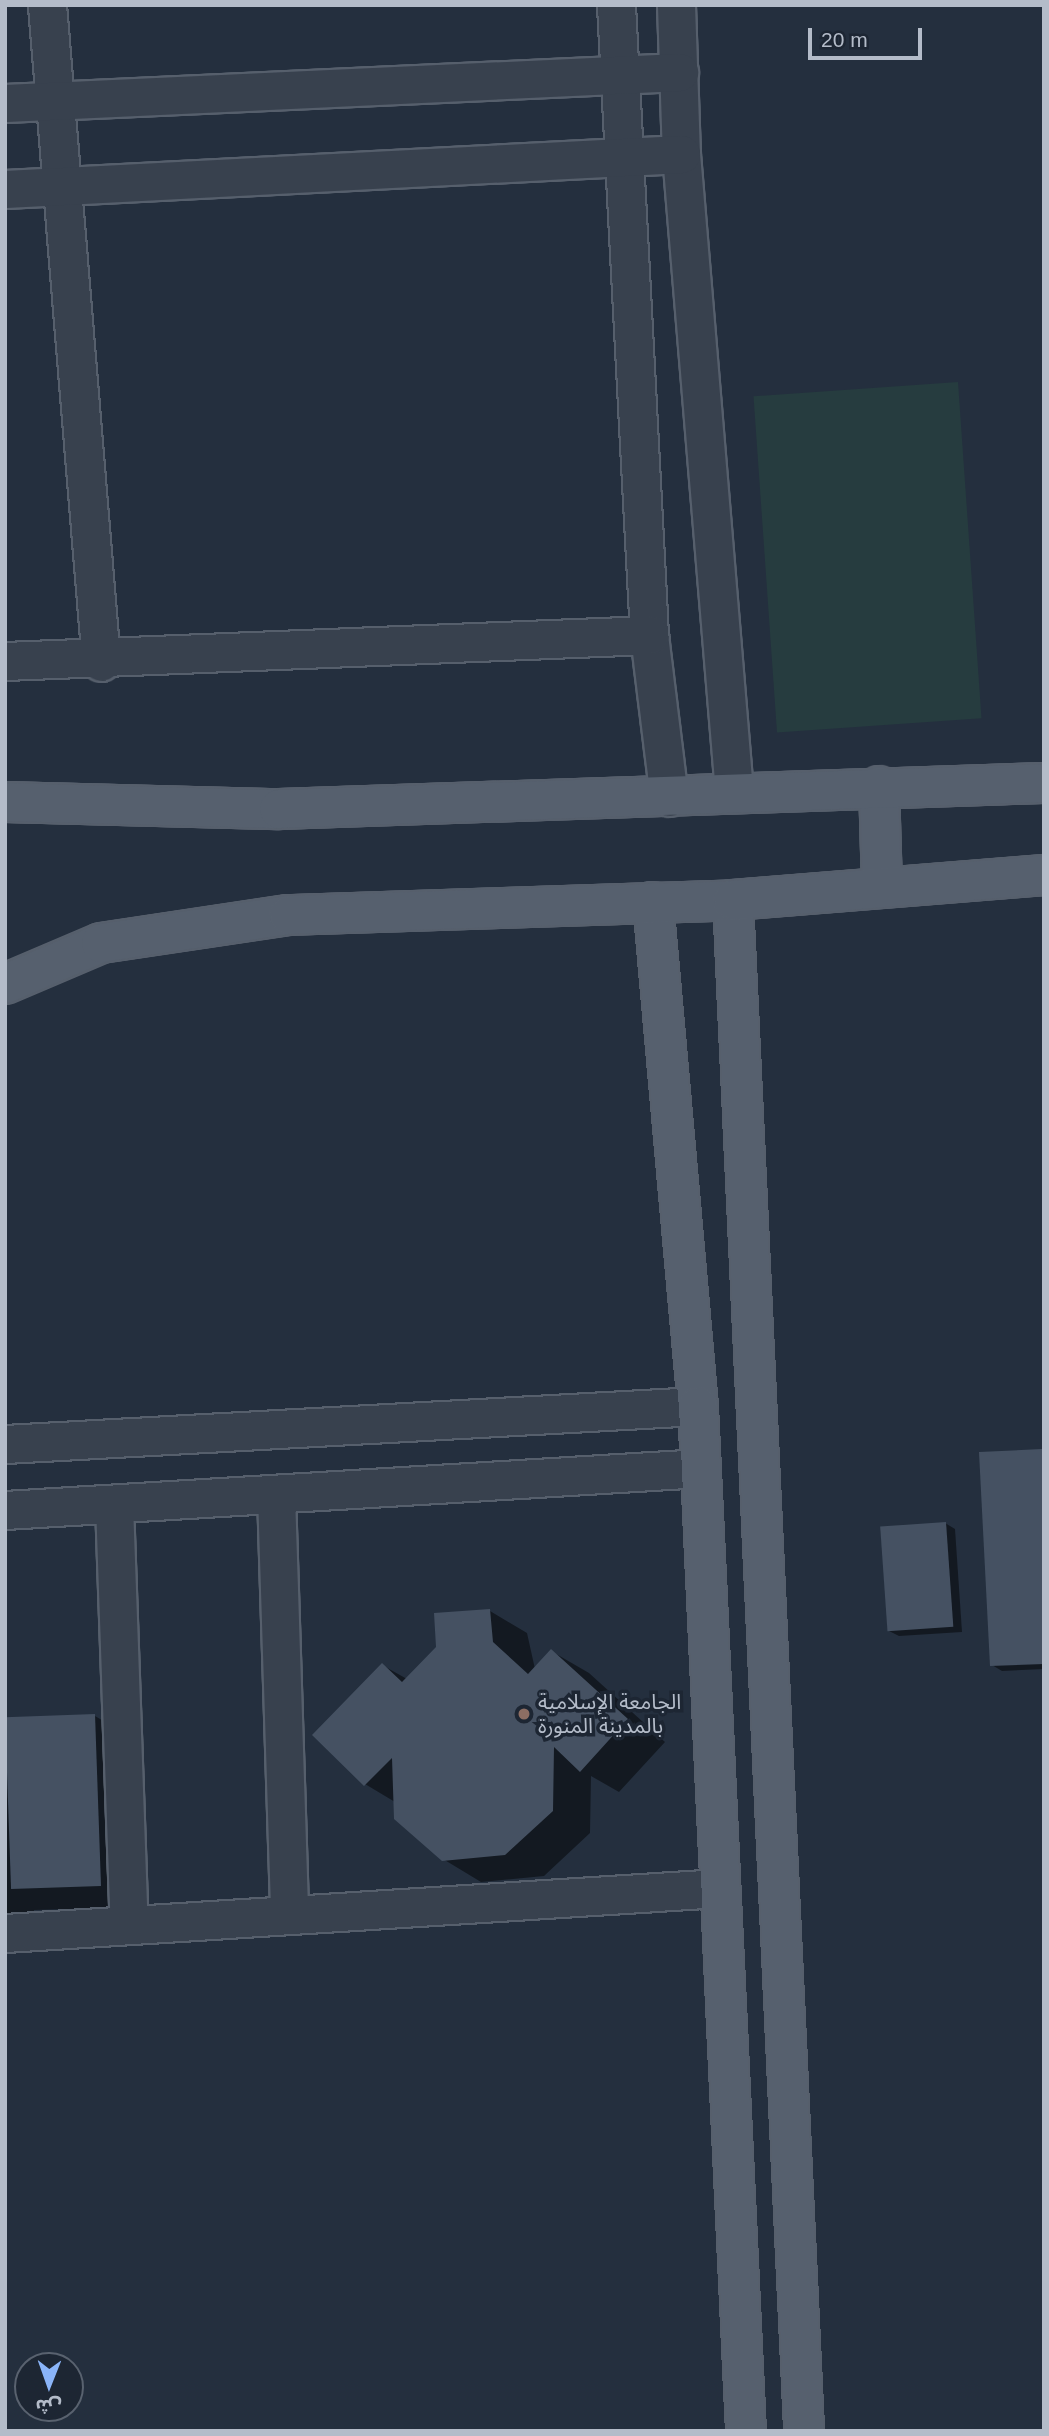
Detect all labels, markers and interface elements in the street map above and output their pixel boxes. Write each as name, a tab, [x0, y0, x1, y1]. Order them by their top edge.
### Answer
scale bar	[811, 14, 925, 58]
text: 20 m	[821, 28, 868, 51]
place label: الجامعة الإسلامية بالمدينة المنورة	[538, 1689, 681, 1739]
marker: الجامعة الإسلامية بالمدينة المنورة	[516, 1706, 532, 1722]
north arrow	[14, 2352, 84, 2422]
text: ش	[35, 2396, 62, 2417]

